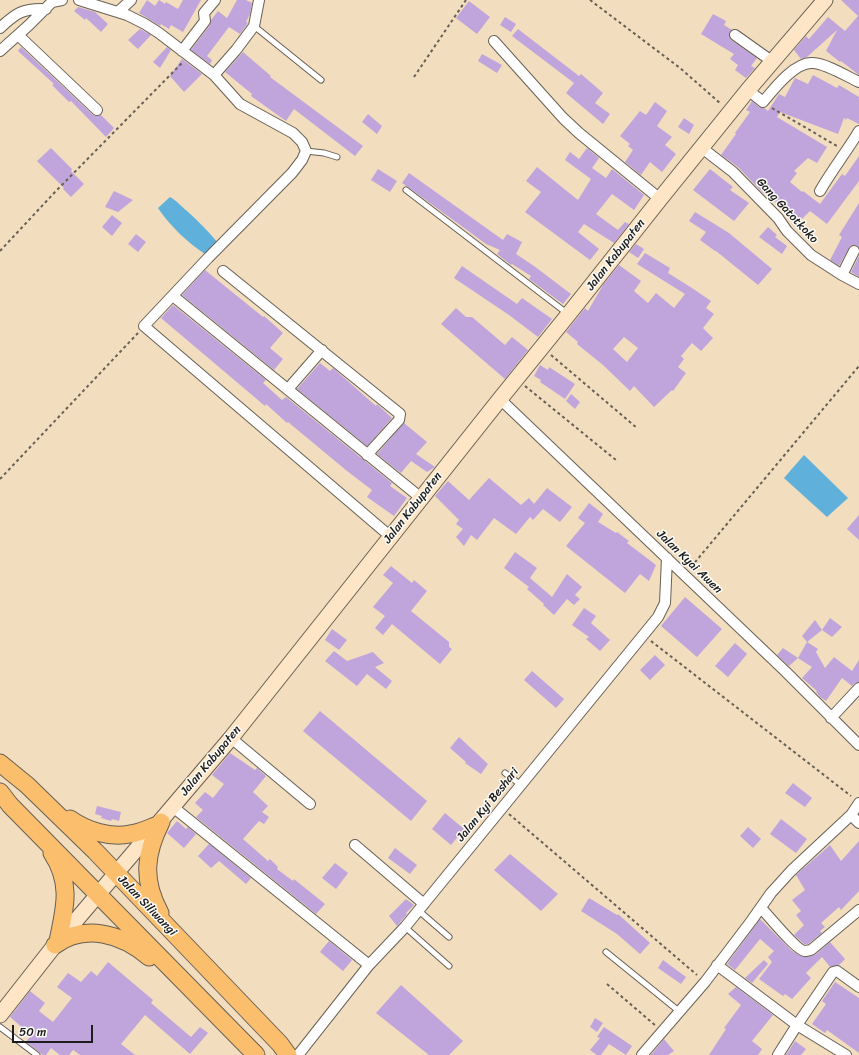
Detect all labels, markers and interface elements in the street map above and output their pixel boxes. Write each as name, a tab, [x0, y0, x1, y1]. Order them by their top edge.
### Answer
street label: Gang Gatotkoko	[753, 175, 821, 247]
street label: Jalan Kabupaten	[584, 216, 648, 294]
street label: Jalan Kabupaten	[381, 469, 445, 547]
street label: Jalan Kyai Awen	[653, 527, 725, 597]
street label: Jalan Kabupaten	[178, 723, 244, 799]
street label: Jalan Kyi Beshari	[454, 765, 522, 845]
street label: Jalan Siliwangi	[115, 873, 179, 939]
scale bar	[14, 1017, 95, 1043]
text: 50 m	[19, 1021, 46, 1043]

